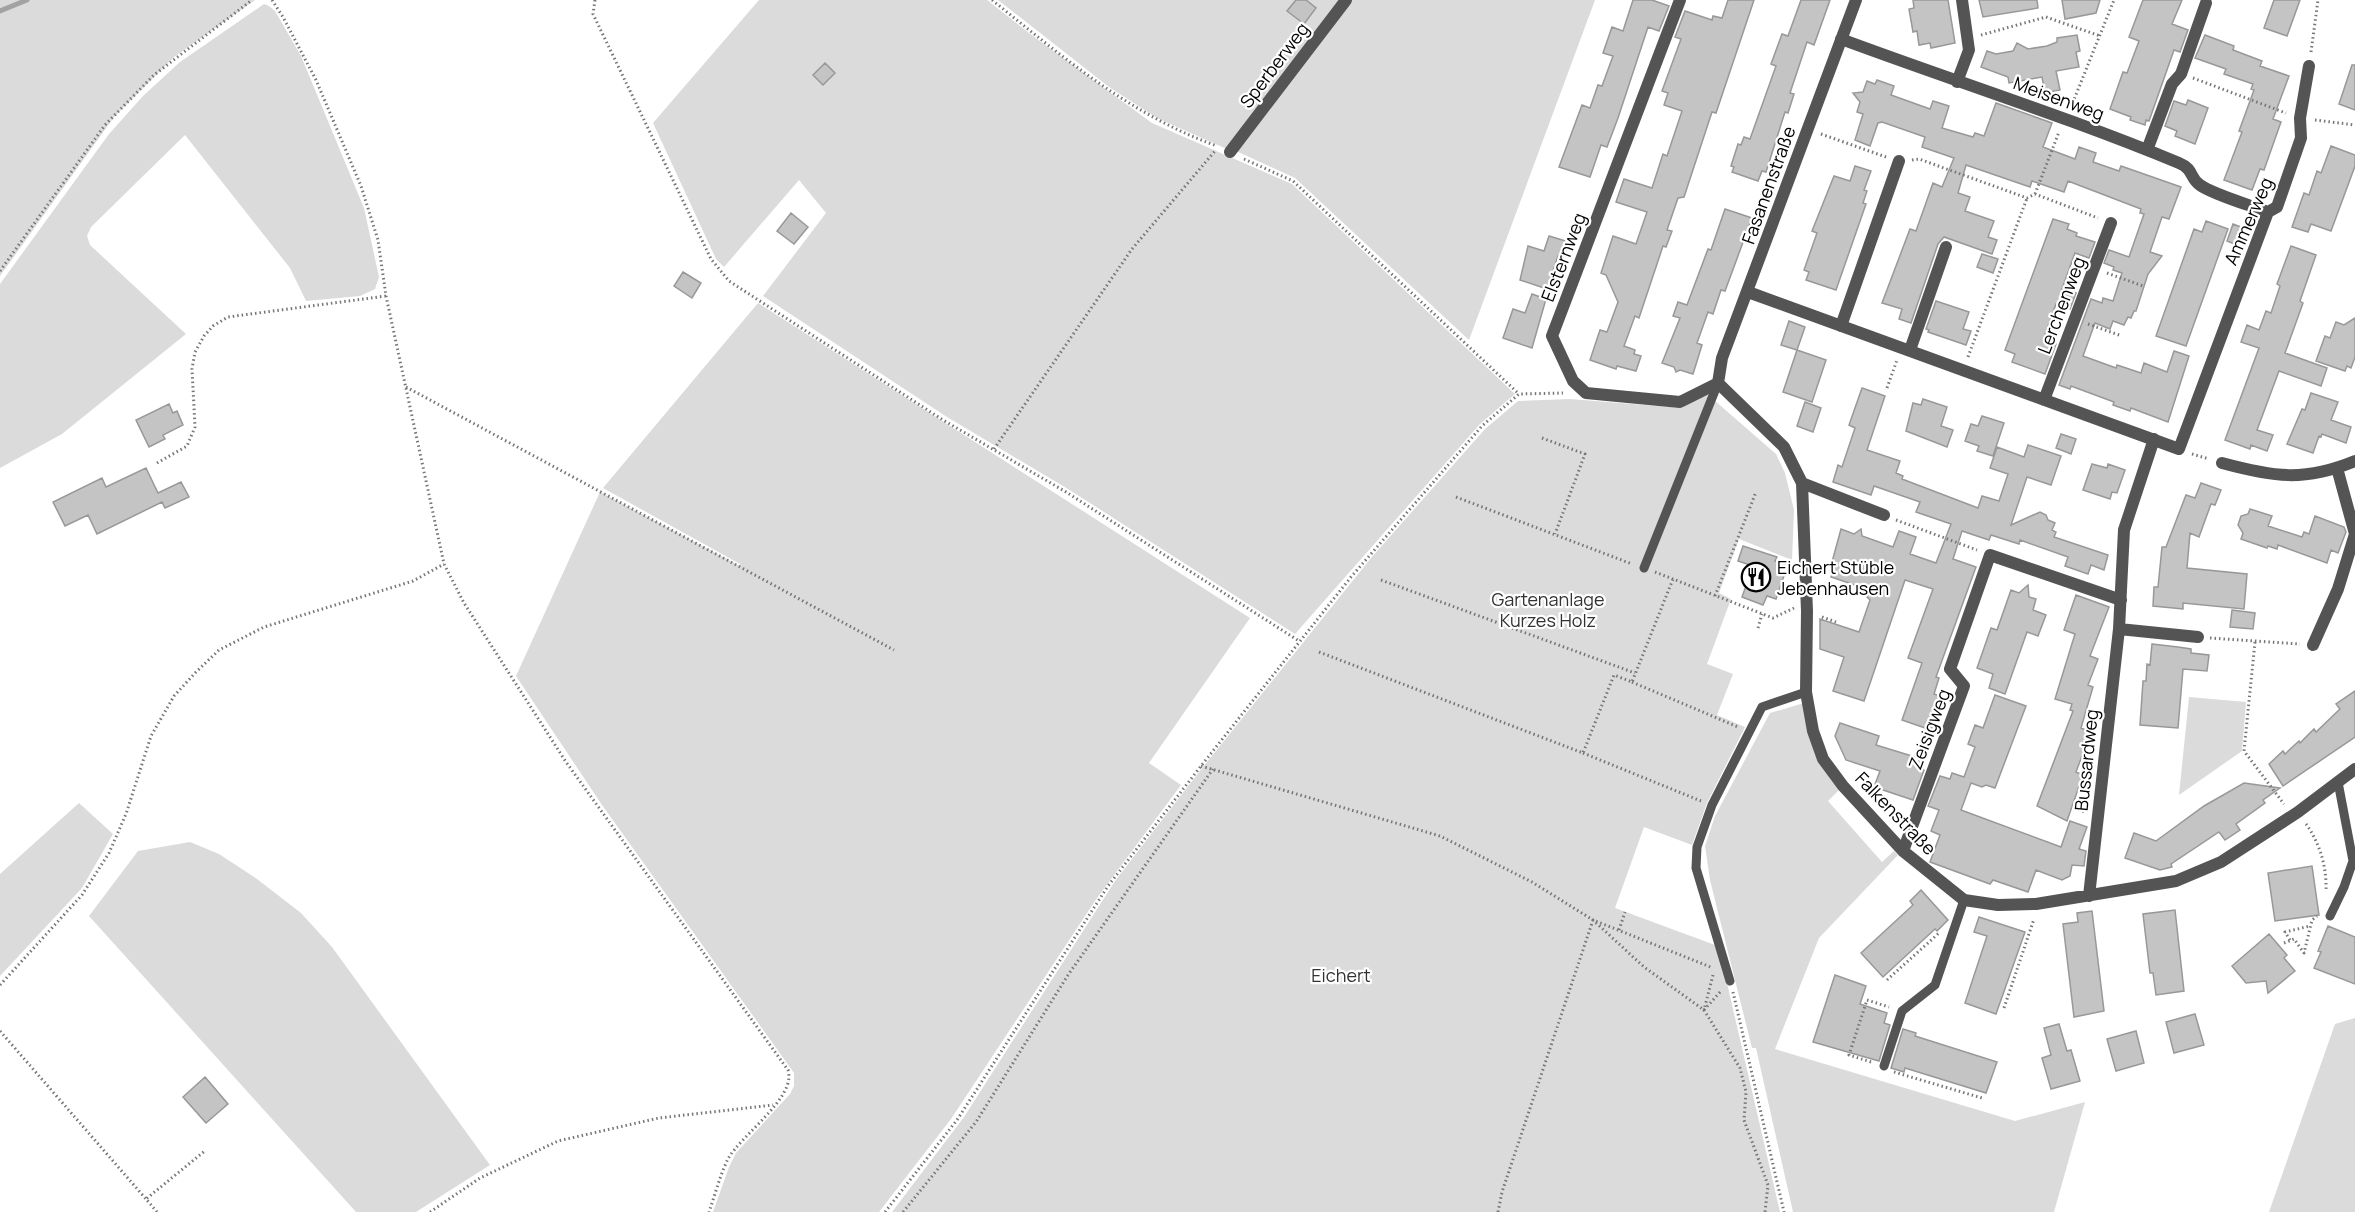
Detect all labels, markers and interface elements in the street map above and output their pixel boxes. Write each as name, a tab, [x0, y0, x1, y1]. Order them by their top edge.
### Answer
street label: Sperberweg	[1234, 17, 1314, 113]
street label: Meisenweg	[2010, 70, 2108, 126]
street label: Fasanenstraße	[1736, 123, 1800, 247]
street label: Ammerweg	[2218, 173, 2278, 269]
street label: Elsternweg	[1535, 209, 1591, 305]
street label: Lerchenweg	[2031, 253, 2091, 357]
place label: Eichert Stüble Jebenhausen	[1777, 555, 1894, 600]
restaurant icon: Eichert Stüble Jebenhausen	[1740, 561, 1772, 593]
park label: Gartenanlage Kurzes Holz	[1491, 587, 1605, 632]
street label: Zeisigweg	[1903, 685, 1955, 773]
street label: Bussardweg	[2069, 708, 2103, 812]
street label: Falkenstraße	[1850, 766, 1942, 860]
park label: Eichert	[1311, 963, 1371, 987]

